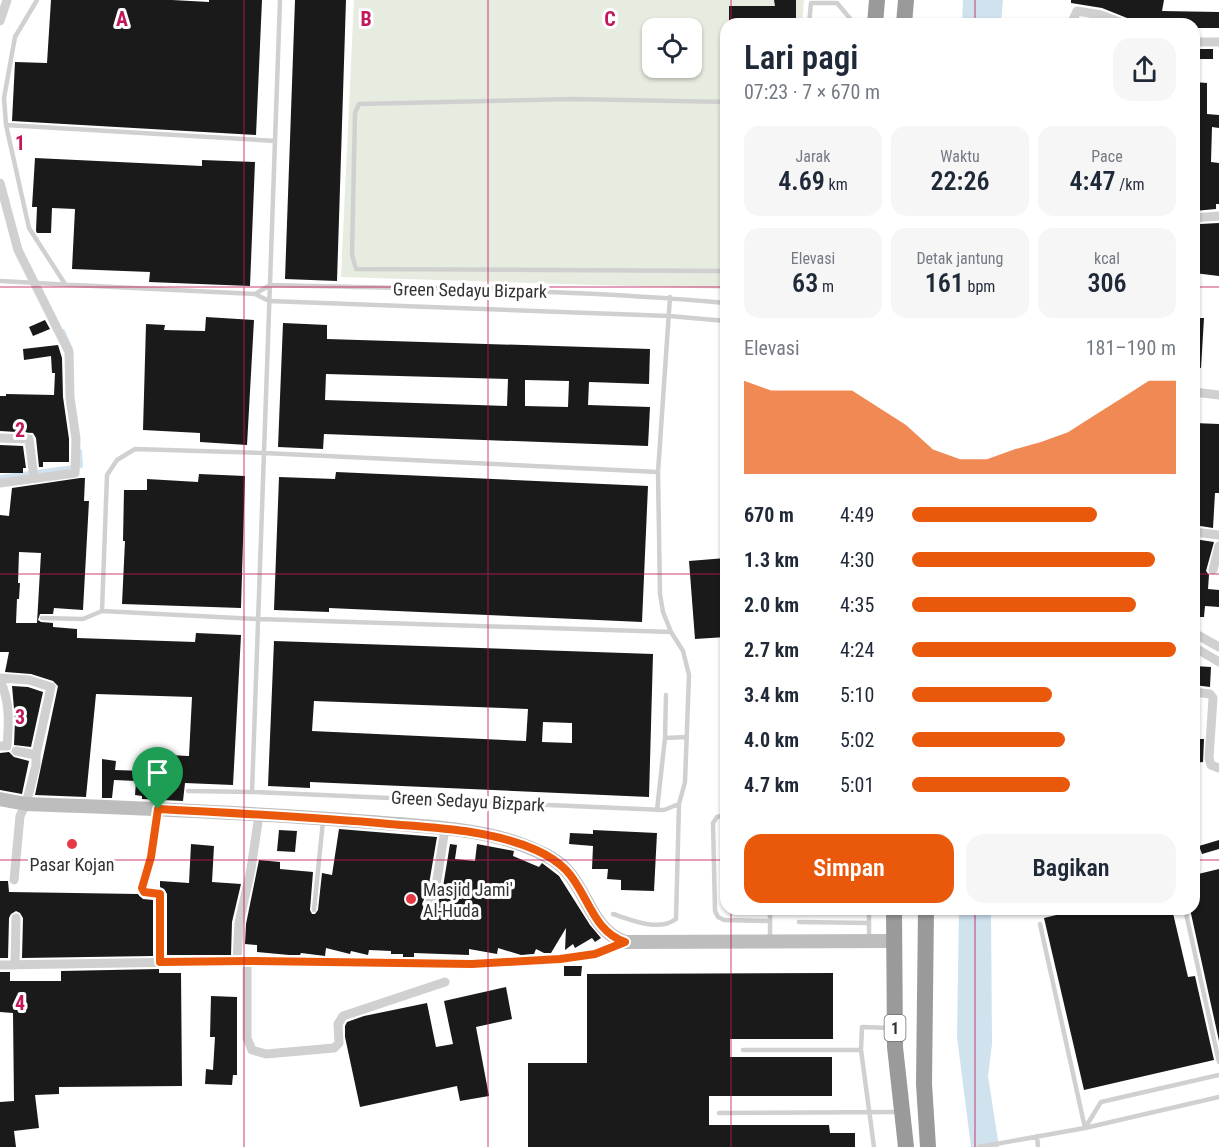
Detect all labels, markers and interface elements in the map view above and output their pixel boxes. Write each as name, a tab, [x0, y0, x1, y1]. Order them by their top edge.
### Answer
text: A	[116, 7, 128, 31]
text: B	[360, 7, 372, 31]
text: C	[604, 7, 616, 31]
map controls	[642, 18, 702, 78]
button: locate	[642, 18, 702, 78]
text: Lari pagi	[744, 38, 858, 77]
button: share	[1113, 38, 1176, 101]
text: 07:23 · 7 × 670 m	[744, 80, 880, 104]
text: 1	[15, 131, 25, 155]
text: Jarak	[796, 147, 830, 166]
text: Waktu	[940, 147, 980, 166]
text: Pace	[1091, 147, 1123, 166]
text: 4.69	[778, 166, 825, 196]
text: 22:26	[930, 166, 990, 196]
text: 4:47	[1070, 166, 1116, 196]
text: km	[825, 175, 848, 194]
text: /km	[1116, 175, 1144, 194]
text: Elevasi	[791, 249, 835, 268]
text: Detak jantung	[916, 249, 1004, 268]
text: kcal	[1094, 249, 1120, 268]
text: 63	[792, 268, 818, 298]
text: 161	[925, 268, 964, 298]
text: 306	[1087, 268, 1127, 298]
text: m	[818, 277, 834, 296]
text: bpm	[964, 277, 995, 296]
street label: Green Sedayu Bizpark	[393, 278, 547, 302]
text: Elevasi	[744, 336, 799, 360]
text: 181–190 m	[1086, 336, 1176, 360]
text: 2	[15, 418, 25, 442]
text: 670 m	[744, 503, 794, 527]
text: 4:49	[840, 503, 874, 527]
text: 1.3 km	[744, 548, 799, 572]
text: 4:30	[840, 548, 874, 572]
text: 2.0 km	[744, 593, 799, 617]
text: 4:35	[840, 593, 874, 617]
text: 2.7 km	[744, 638, 799, 662]
text: 4:24	[840, 638, 874, 662]
text: 3.4 km	[744, 683, 799, 707]
text: 5:10	[840, 683, 874, 707]
text: 3	[15, 705, 25, 729]
text: 4.0 km	[744, 728, 799, 752]
text: 5:02	[840, 728, 874, 752]
pin	[132, 747, 183, 809]
icon: arrive	[141, 756, 174, 789]
text: 4.7 km	[744, 773, 799, 797]
text: 5:01	[840, 773, 874, 797]
street label: Green Sedayu Bizpark	[390, 786, 546, 816]
button: Simpan	[744, 834, 954, 903]
button: Bagikan	[966, 834, 1176, 903]
marker: Pasar Kojan	[65, 837, 79, 851]
place label: Pasar Kojan	[30, 854, 114, 875]
place label: Masjid Jami' Al-Huda	[423, 879, 513, 921]
marker: Masjid Jami' Al-Huda	[404, 892, 418, 906]
text: 4	[15, 991, 25, 1015]
road number: 1	[884, 1015, 906, 1041]

